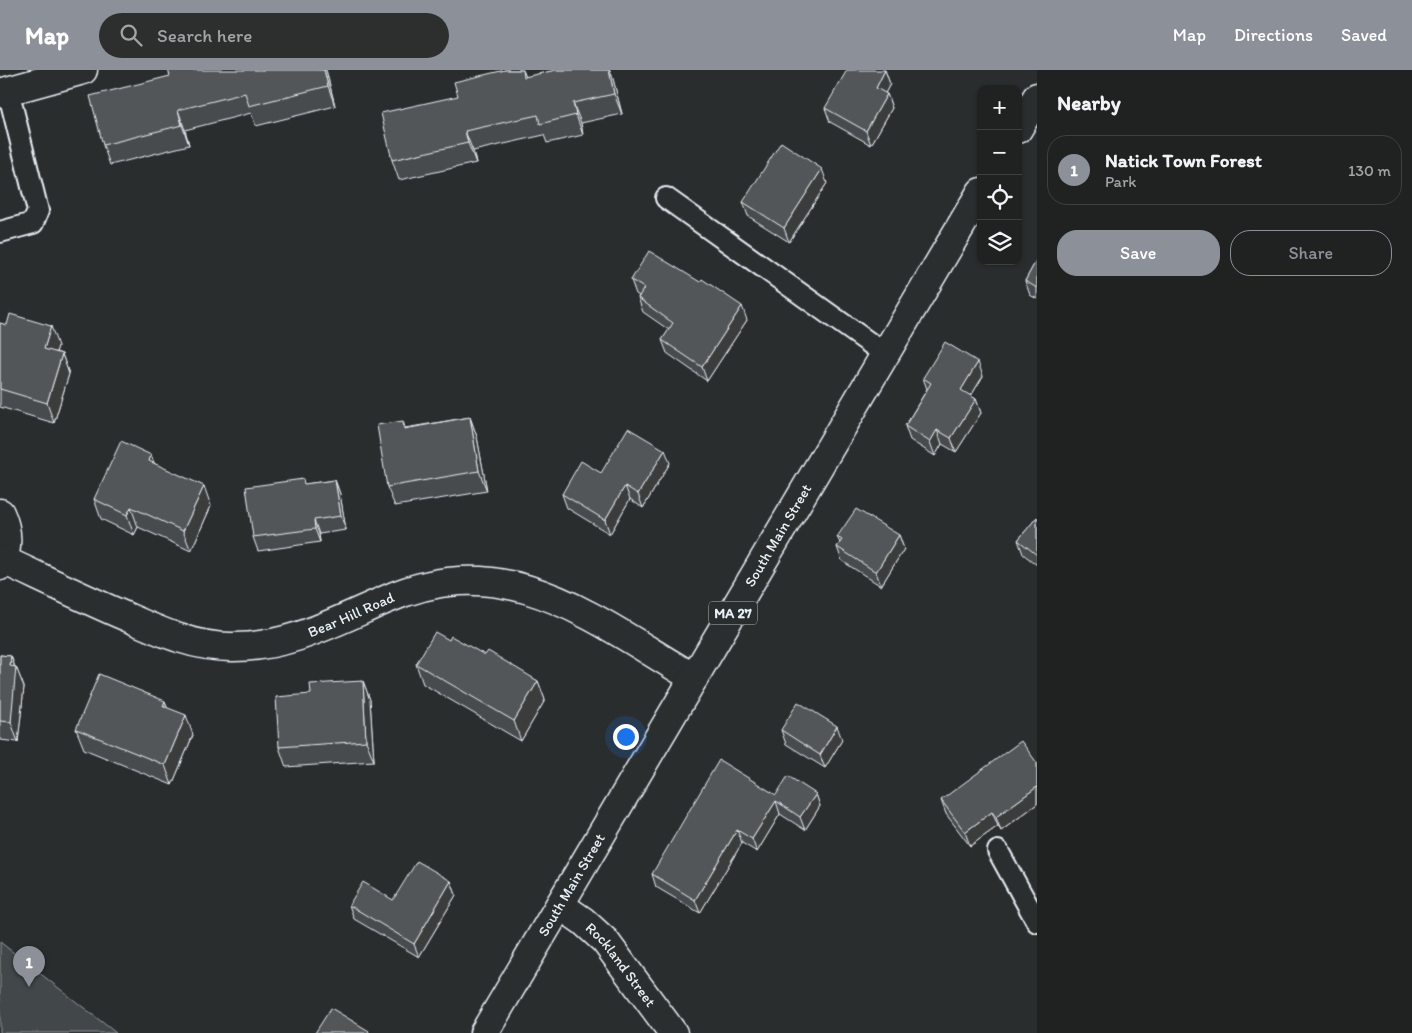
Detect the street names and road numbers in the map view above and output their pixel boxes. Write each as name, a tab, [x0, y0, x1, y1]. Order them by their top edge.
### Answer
street label: South Main Street	[741, 480, 816, 590]
street label: Bear Hill Road	[305, 588, 398, 641]
road number: MA 27	[709, 602, 757, 624]
street label: South Main Street	[534, 830, 609, 940]
street label: Rockland Street	[582, 919, 660, 1011]

